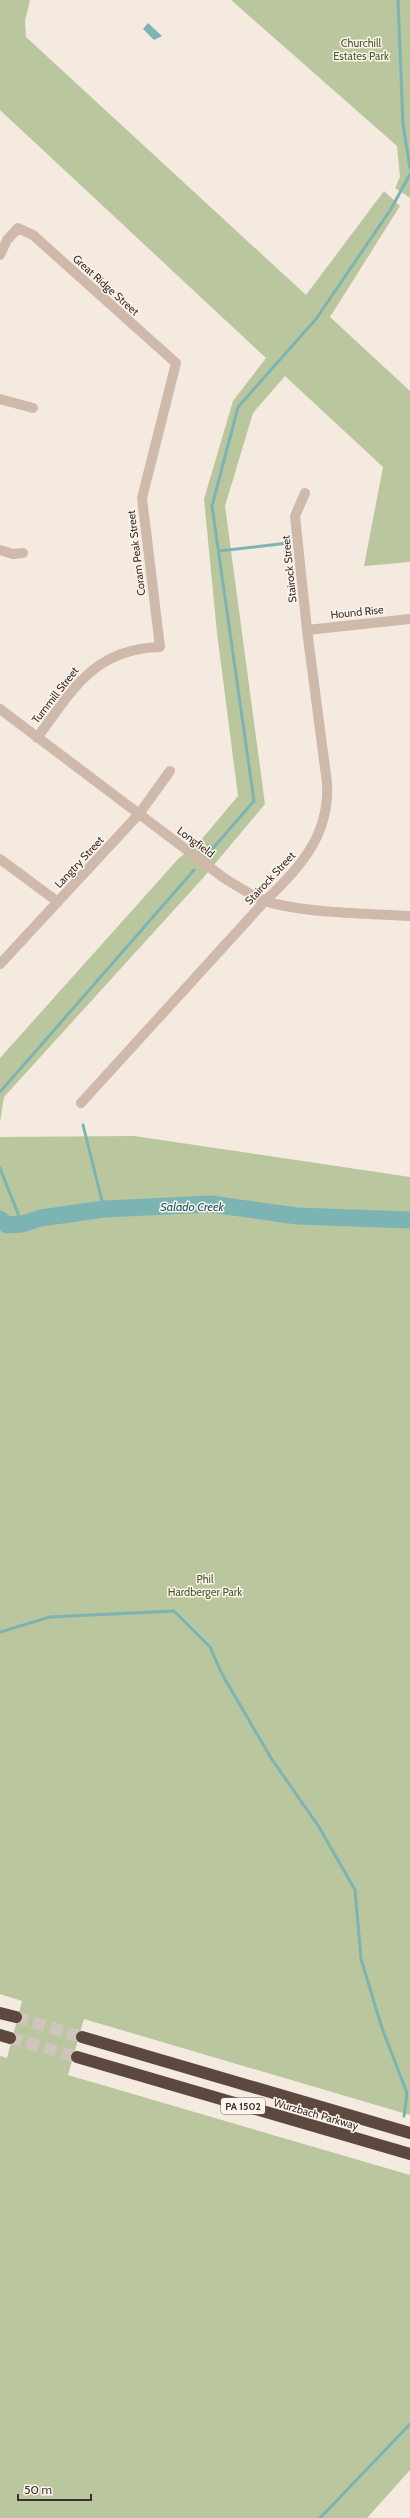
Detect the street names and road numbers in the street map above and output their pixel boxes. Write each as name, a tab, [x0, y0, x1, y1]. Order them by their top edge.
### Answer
street label: Great Ridge Street	[70, 252, 142, 319]
street label: Coram Peak Street	[124, 509, 148, 597]
street label: Stairock Street	[278, 534, 299, 603]
street label: Hound Rise	[330, 602, 385, 622]
street label: Turnmill Street	[28, 664, 82, 726]
street label: Longfield	[174, 823, 218, 861]
street label: Langtry Street	[51, 833, 107, 891]
street label: Stairock Street	[242, 848, 298, 908]
street label: Wurzbach Parkway	[272, 2095, 361, 2133]
road number: PA 1502	[221, 2098, 265, 2114]

